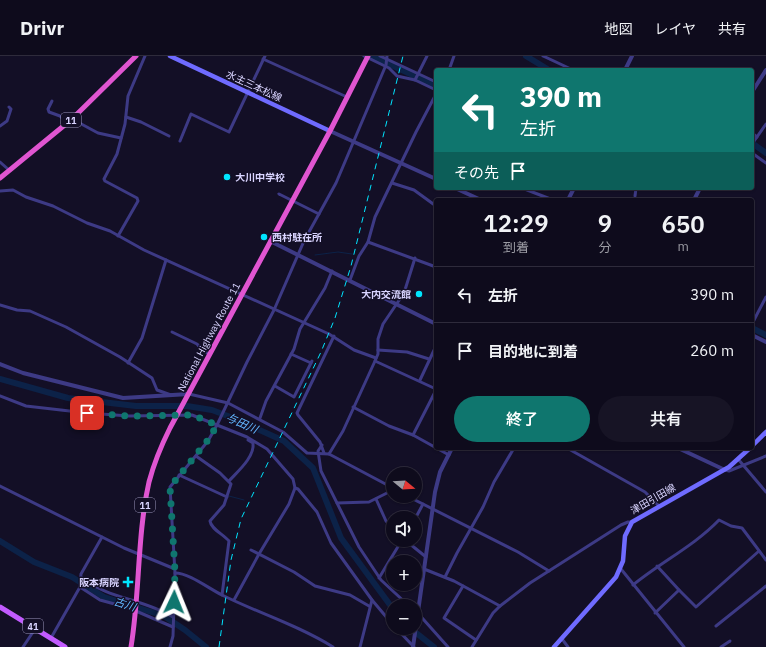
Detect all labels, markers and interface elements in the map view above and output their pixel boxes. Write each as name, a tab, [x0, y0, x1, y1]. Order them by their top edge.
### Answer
text: Drivr	[20, 16, 64, 40]
text: 地図	[604, 20, 632, 38]
text: レイヤ	[654, 20, 696, 38]
text: 共有	[718, 20, 746, 38]
street label: 水主三本松線	[224, 67, 284, 105]
text: 390 m	[520, 78, 602, 115]
icon: left	[454, 84, 506, 136]
road number: 11	[61, 113, 81, 127]
text: 左折	[520, 117, 556, 140]
icon: arrive	[507, 160, 529, 182]
text: その先	[454, 163, 499, 182]
place label: 大川中学校	[235, 171, 285, 184]
marker: 大川中学校	[222, 172, 232, 182]
text: 12:29	[483, 207, 549, 239]
text: 9	[598, 207, 612, 239]
text: 650	[662, 208, 705, 240]
place label: 西村駐在所	[272, 231, 322, 244]
marker: 西村駐在所	[259, 232, 269, 242]
text: m	[677, 238, 689, 255]
text: 到着	[503, 239, 529, 256]
text: 分	[599, 239, 612, 256]
street label: National Highway Route 11	[175, 280, 243, 394]
icon: left	[454, 284, 476, 306]
text: 390 m	[690, 285, 734, 304]
text: 左折	[488, 286, 518, 305]
place label: 大内交流館	[361, 288, 411, 301]
marker: 大内交流館	[414, 289, 424, 299]
icon: arrive	[454, 340, 476, 362]
text: 260 m	[690, 341, 734, 360]
text: 目的地に到着	[488, 342, 578, 361]
pin	[70, 396, 104, 430]
button: 終了	[454, 396, 590, 442]
button: 共有	[598, 396, 734, 442]
icon: arrive	[76, 402, 98, 424]
water label: 与田川	[224, 410, 261, 437]
north arrow	[386, 467, 422, 503]
map controls	[386, 467, 422, 635]
street label: 津田引田線	[628, 481, 678, 517]
road number: 11	[135, 498, 155, 512]
button: sound	[386, 511, 422, 547]
button: +	[386, 555, 422, 591]
place label: 阪本病院	[79, 576, 119, 589]
marker: 阪本病院	[122, 576, 134, 588]
position arrow	[153, 581, 195, 623]
water label: 古川	[112, 594, 139, 614]
button: −	[386, 599, 422, 635]
road number: 41	[23, 619, 43, 633]

